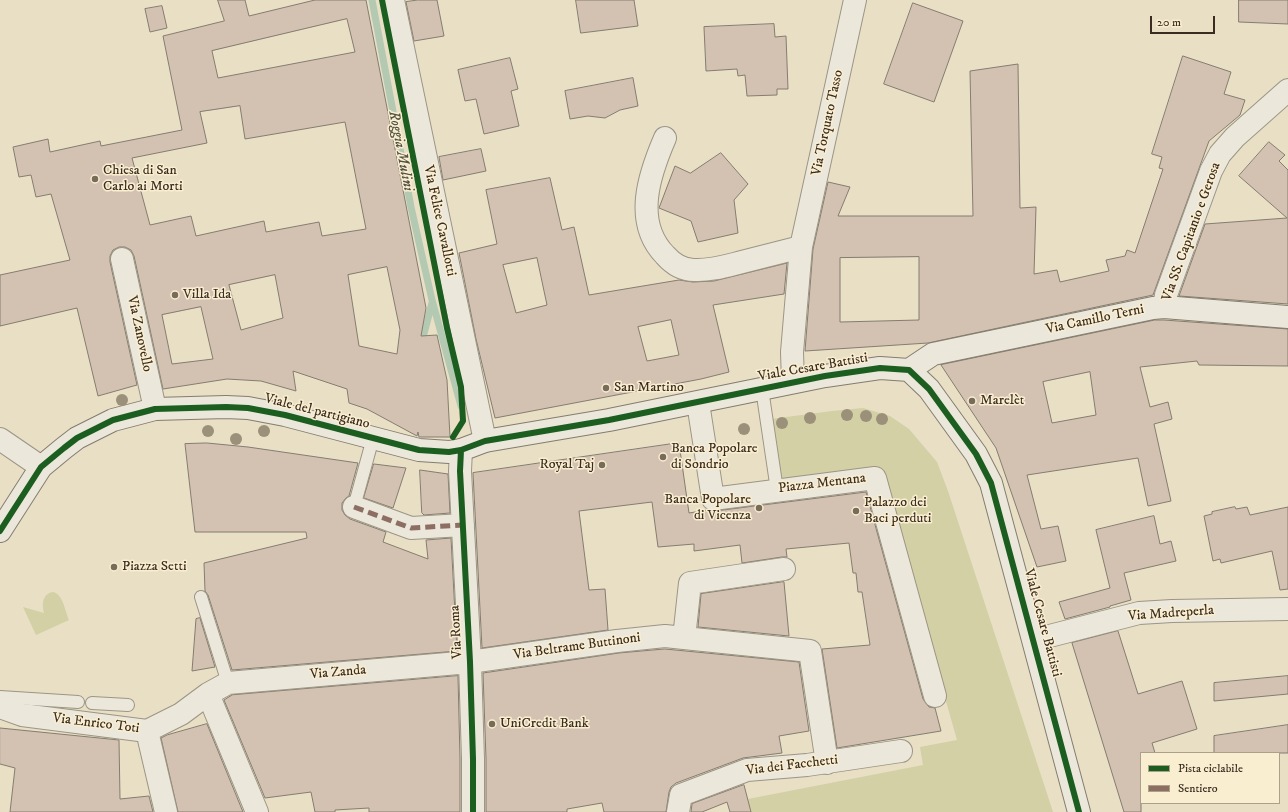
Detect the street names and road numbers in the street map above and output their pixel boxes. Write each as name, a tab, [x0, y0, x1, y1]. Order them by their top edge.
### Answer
street label: Via Torquato Tasso	[809, 69, 847, 177]
street label: Via SS. Capitanio e Gerosa	[1159, 160, 1225, 304]
street label: Via Felice Cavallotti	[419, 164, 459, 278]
street label: Via Zanovello	[123, 294, 155, 374]
street label: Via Camillo Terni	[1044, 301, 1146, 339]
street label: Viale Cesare Battisti	[757, 350, 869, 386]
street label: Viale del partigiano	[263, 391, 371, 433]
street label: Piazza Mentana	[777, 470, 867, 498]
street label: Viale Cesare Battisti	[1020, 567, 1064, 679]
street label: Via Madreperla	[1127, 603, 1215, 625]
street label: Via Roma	[447, 605, 467, 659]
street label: Via Beltrame Buttinoni	[512, 630, 642, 664]
street label: Via Zanda	[309, 662, 367, 684]
street label: Via Enrico Toti	[52, 710, 140, 738]
street label: Via dei Facchetti	[745, 752, 839, 780]

